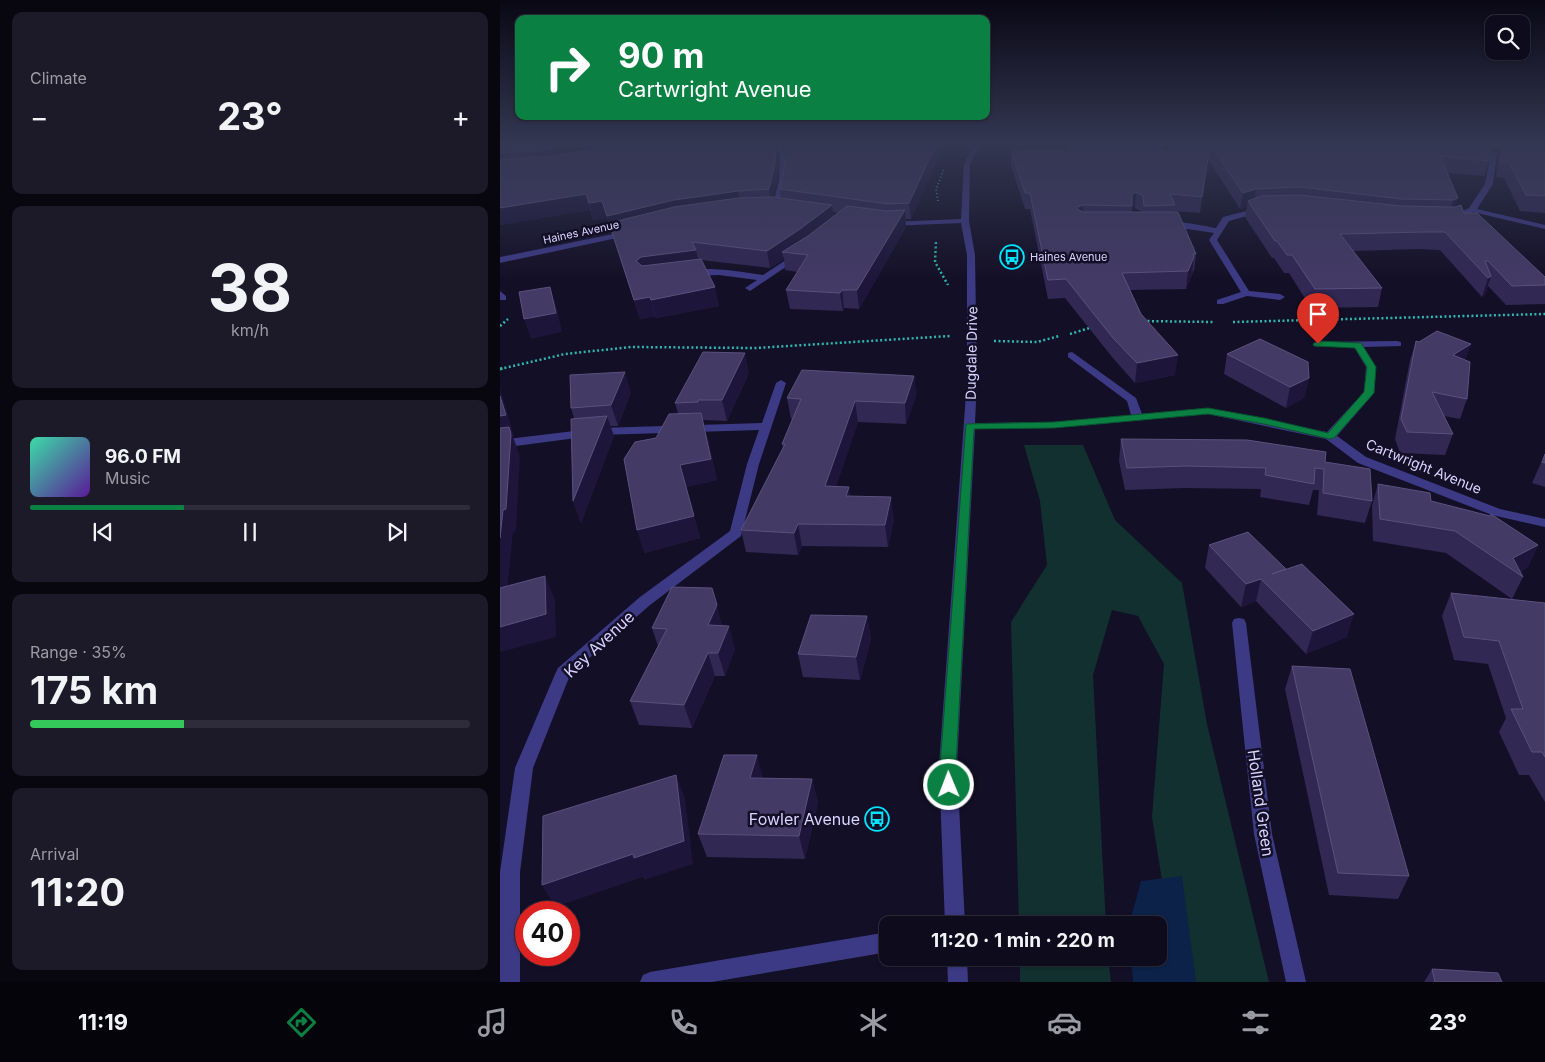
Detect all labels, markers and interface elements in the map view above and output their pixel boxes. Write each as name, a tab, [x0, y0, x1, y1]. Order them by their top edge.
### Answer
map controls	[1485, 15, 1530, 60]
button: search	[1485, 15, 1530, 60]
text: 90 m	[618, 34, 705, 76]
icon: right	[535, 35, 600, 100]
text: Climate	[30, 68, 87, 88]
text: Cartwright Avenue	[618, 76, 812, 102]
text: 23°	[217, 93, 283, 139]
text: −	[30, 100, 49, 134]
text: +	[451, 100, 470, 134]
street label: Haines Avenue	[542, 217, 620, 247]
bus stop icon: Haines Avenue	[999, 244, 1025, 270]
text: 38	[208, 248, 292, 327]
place label: Haines Avenue	[1030, 250, 1107, 264]
pin	[1297, 293, 1339, 344]
icon: arrive	[1304, 300, 1332, 328]
street label: Dugdale Drive	[962, 306, 980, 400]
text: km/h	[231, 320, 269, 340]
street label: Cartwright Avenue	[1364, 435, 1484, 497]
text: 96.0 FM	[105, 445, 181, 468]
text: Music	[105, 468, 150, 488]
icon: previous	[89, 518, 117, 546]
icon: pause	[236, 518, 264, 546]
icon: next	[383, 518, 411, 546]
street label: Key Avenue	[560, 606, 638, 682]
text: Range · 35%	[30, 642, 127, 662]
text: 175 km	[30, 667, 158, 713]
street label: Holland Green	[1244, 748, 1278, 858]
position arrow	[922, 758, 974, 810]
bus stop icon: Fowler Avenue	[864, 806, 890, 832]
place label: Fowler Avenue	[749, 809, 860, 829]
text: Arrival	[30, 844, 79, 864]
text: 11:20	[30, 869, 125, 915]
speed limit sign: 40	[515, 901, 580, 966]
text: 11:20 · 1 min · 220 m	[931, 929, 1115, 952]
icon: directions	[284, 1005, 319, 1040]
icon: music	[475, 1005, 510, 1040]
icon: phone	[666, 1005, 701, 1040]
icon: climate	[856, 1005, 891, 1040]
icon: car	[1047, 1005, 1082, 1040]
icon: filters	[1238, 1005, 1273, 1040]
text: 11:19	[78, 1009, 128, 1035]
text: 23°	[1429, 1009, 1467, 1035]

